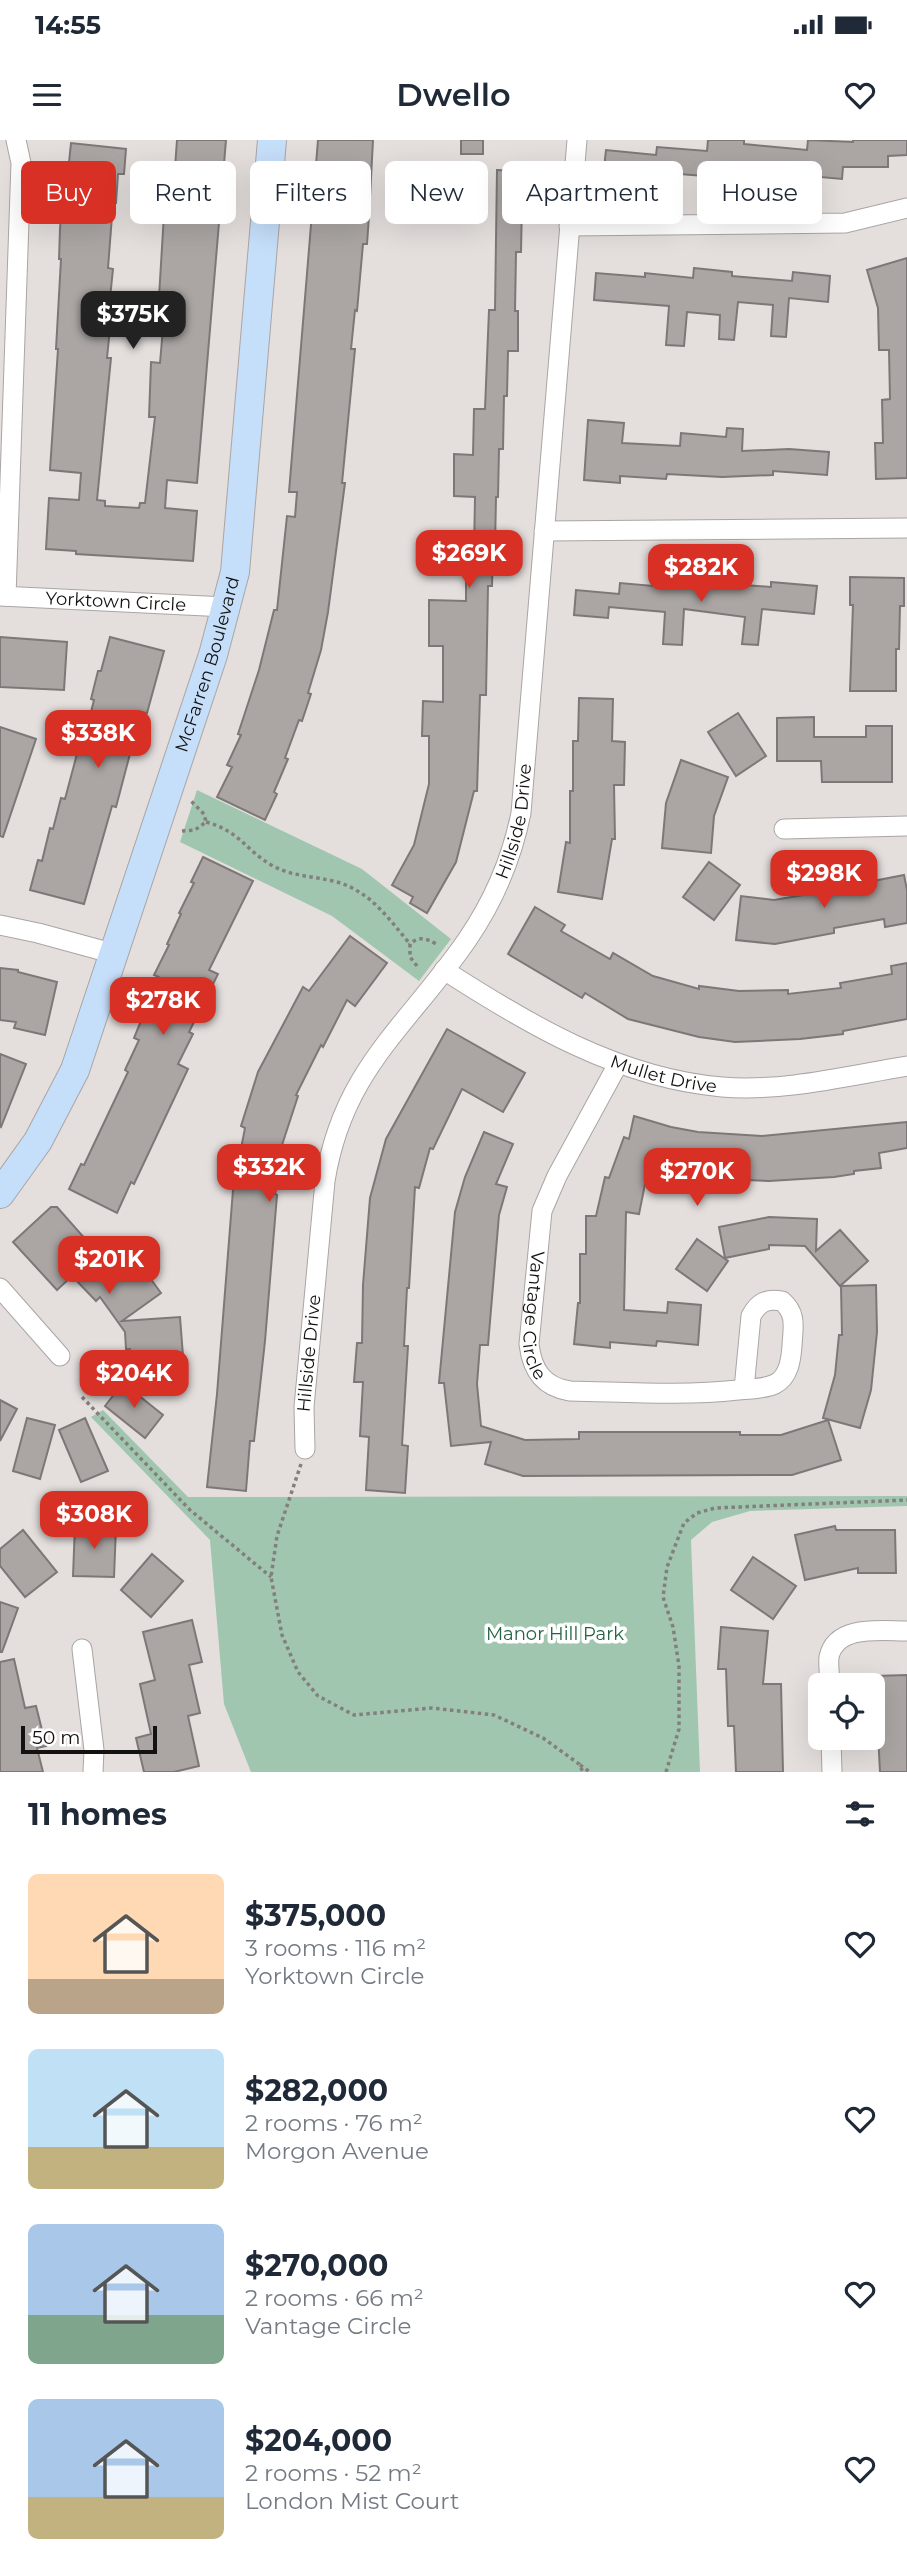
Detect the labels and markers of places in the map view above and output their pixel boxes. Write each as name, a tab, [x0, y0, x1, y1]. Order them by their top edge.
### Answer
pin: $375K	[84, 292, 182, 351]
pin: $269K	[420, 531, 518, 590]
pin: $282K	[652, 545, 750, 604]
pin: $338K	[49, 710, 147, 770]
pin: $298K	[775, 850, 873, 910]
pin: $278K	[114, 978, 212, 1037]
pin: $332K	[220, 1144, 318, 1204]
pin: $270K	[648, 1149, 746, 1208]
pin: $201K	[60, 1236, 158, 1296]
pin: $204K	[85, 1350, 183, 1410]
pin: $308K	[45, 1492, 143, 1551]

